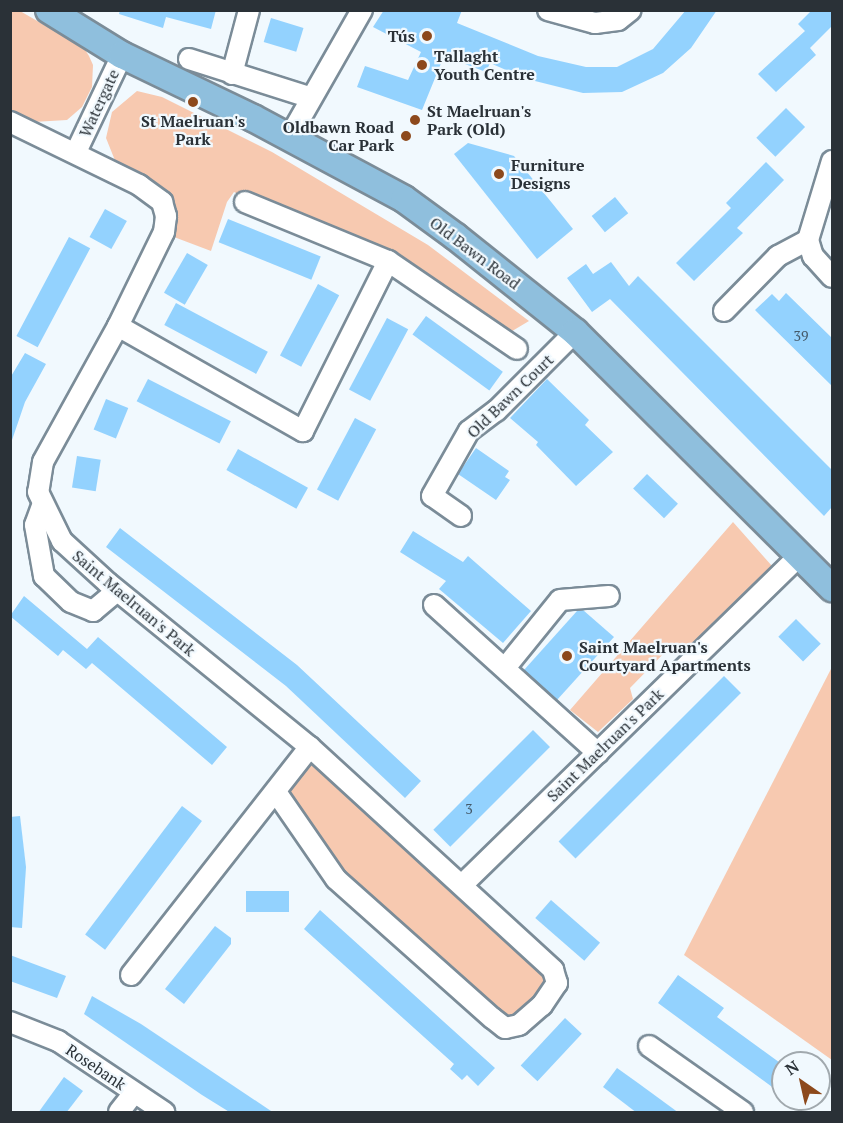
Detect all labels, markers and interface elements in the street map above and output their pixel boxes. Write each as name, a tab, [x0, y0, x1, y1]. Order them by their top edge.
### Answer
place label: Tús	[388, 26, 415, 46]
marker: Tús	[420, 29, 434, 43]
place label: Tallaght Youth Centre	[434, 46, 535, 84]
marker: Tallaght Youth Centre	[415, 58, 429, 72]
street label: Watergate	[75, 66, 123, 140]
marker: St Maelruan's Park	[186, 95, 200, 109]
place label: St Maelruan's Park (Old)	[427, 101, 531, 139]
place label: St Maelruan's Park	[141, 111, 245, 149]
marker: St Maelruan's Park (Old)	[408, 113, 422, 127]
place label: Oldbawn Road Car Park	[283, 117, 394, 155]
marker: Oldbawn Road Car Park	[399, 129, 413, 143]
place label: Furniture Designs	[511, 155, 584, 193]
marker: Furniture Designs	[492, 167, 506, 181]
street label: Old Bawn Road	[426, 213, 524, 293]
house number: 39	[794, 328, 808, 344]
street label: Old Bawn Court	[463, 350, 557, 442]
street label: Saint Maelruan's Park	[69, 546, 199, 660]
place label: Saint Maelruan's Courtyard Apartments	[579, 637, 751, 675]
marker: Saint Maelruan's Courtyard Apartments	[560, 649, 574, 663]
street label: Saint Maelruan's Park	[543, 684, 667, 806]
house number: 3	[465, 801, 473, 817]
street label: Rosebank	[62, 1040, 130, 1094]
north arrow	[771, 1051, 831, 1111]
text: N	[781, 1055, 803, 1080]

